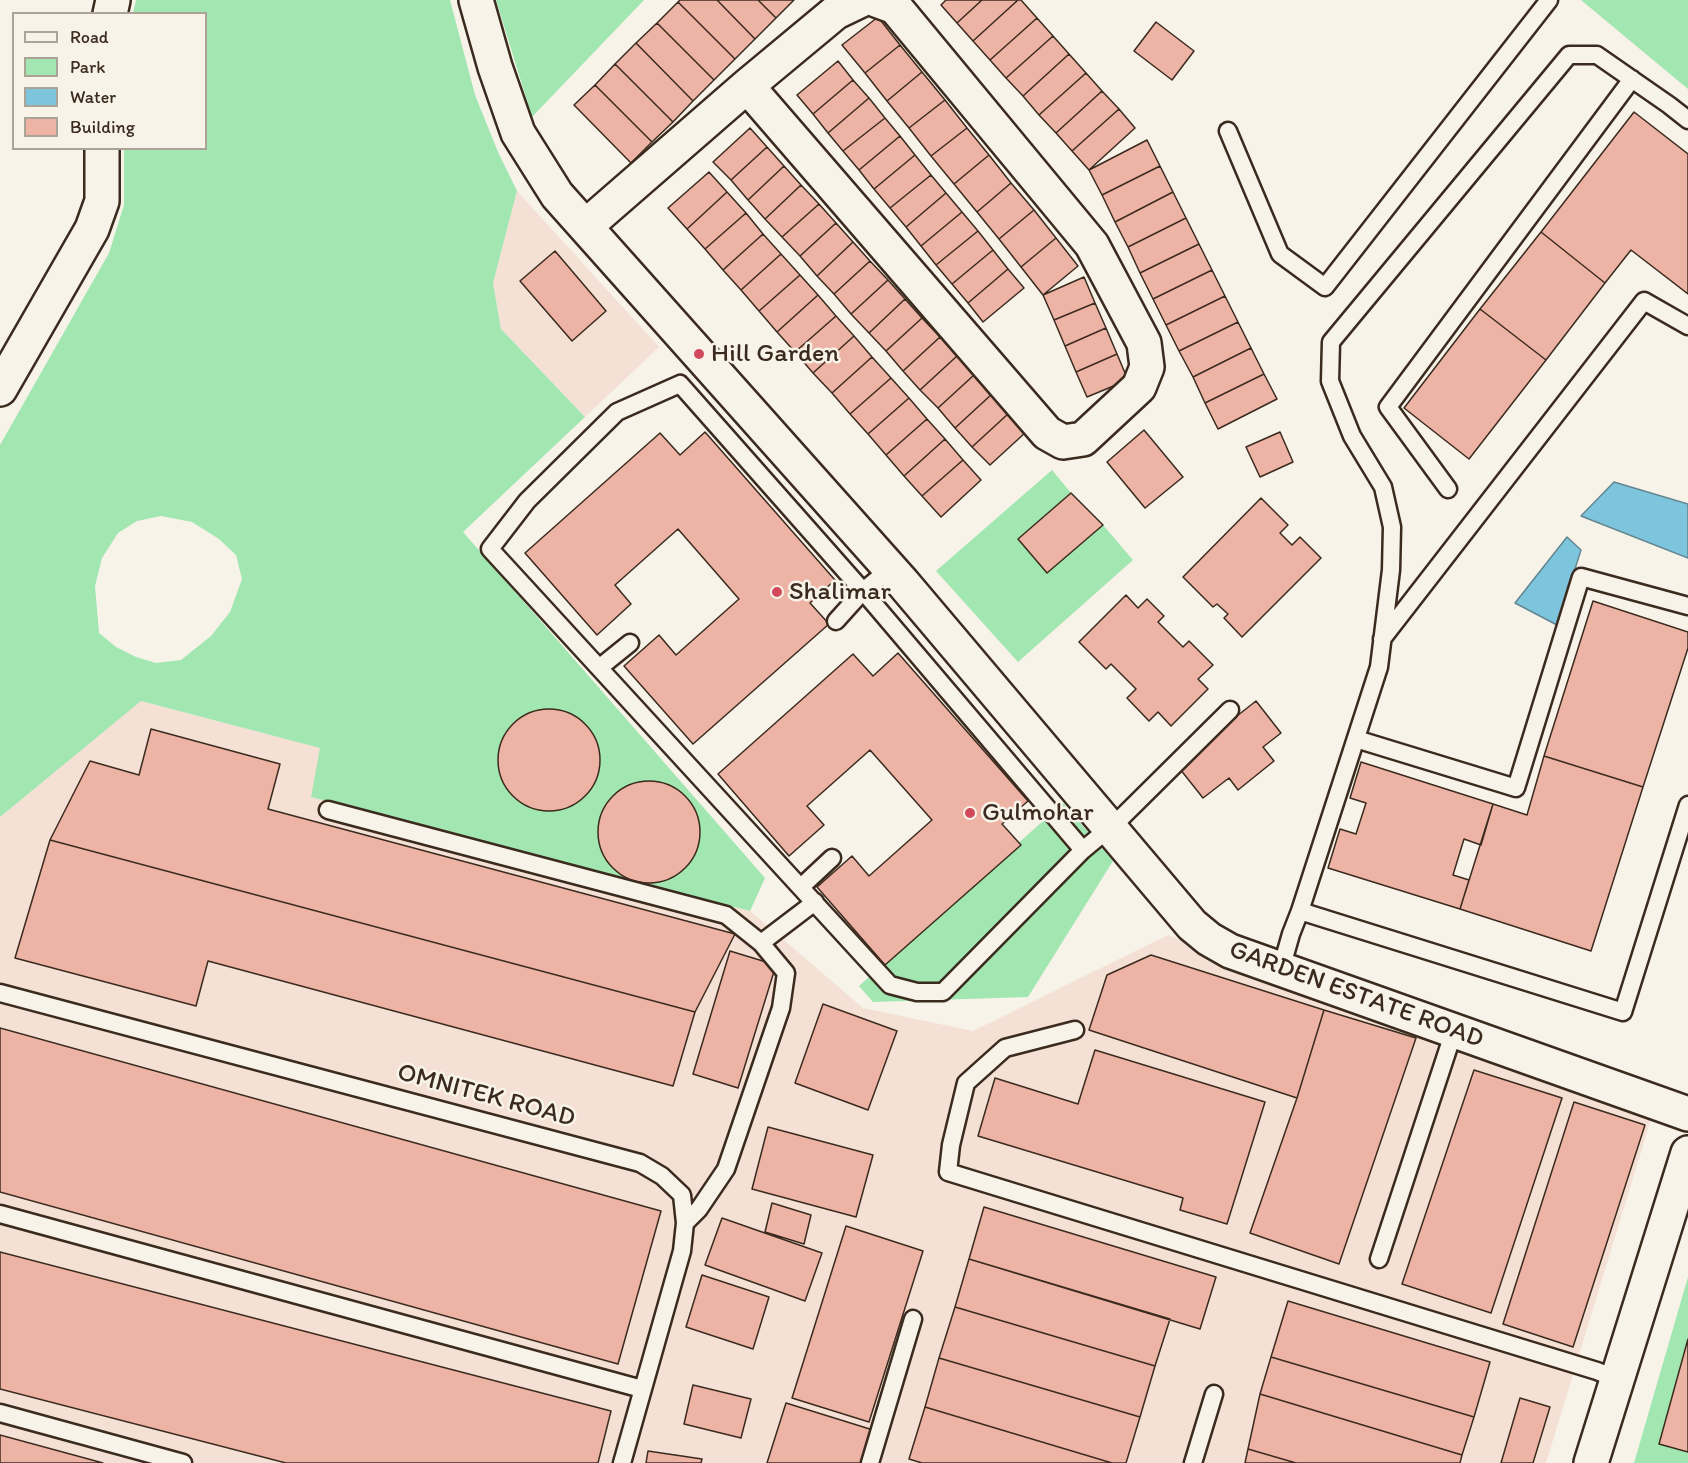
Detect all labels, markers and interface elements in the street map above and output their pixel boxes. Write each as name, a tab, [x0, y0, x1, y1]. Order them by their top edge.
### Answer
legend	[12, 12, 207, 150]
text: Road	[70, 26, 109, 48]
text: Park	[70, 56, 105, 78]
text: Water	[70, 86, 116, 108]
text: Building	[70, 116, 135, 138]
place label: Hill Garden	[711, 338, 839, 370]
marker: Hill Garden	[692, 347, 706, 361]
place label: Shalimar	[789, 576, 891, 608]
marker: Shalimar	[770, 585, 784, 599]
place label: Gulmohar	[982, 797, 1093, 829]
marker: Gulmohar	[963, 806, 977, 820]
street label: GARDEN ESTATE ROAD	[1225, 934, 1487, 1056]
street label: OMNITEK ROAD	[394, 1057, 578, 1135]

